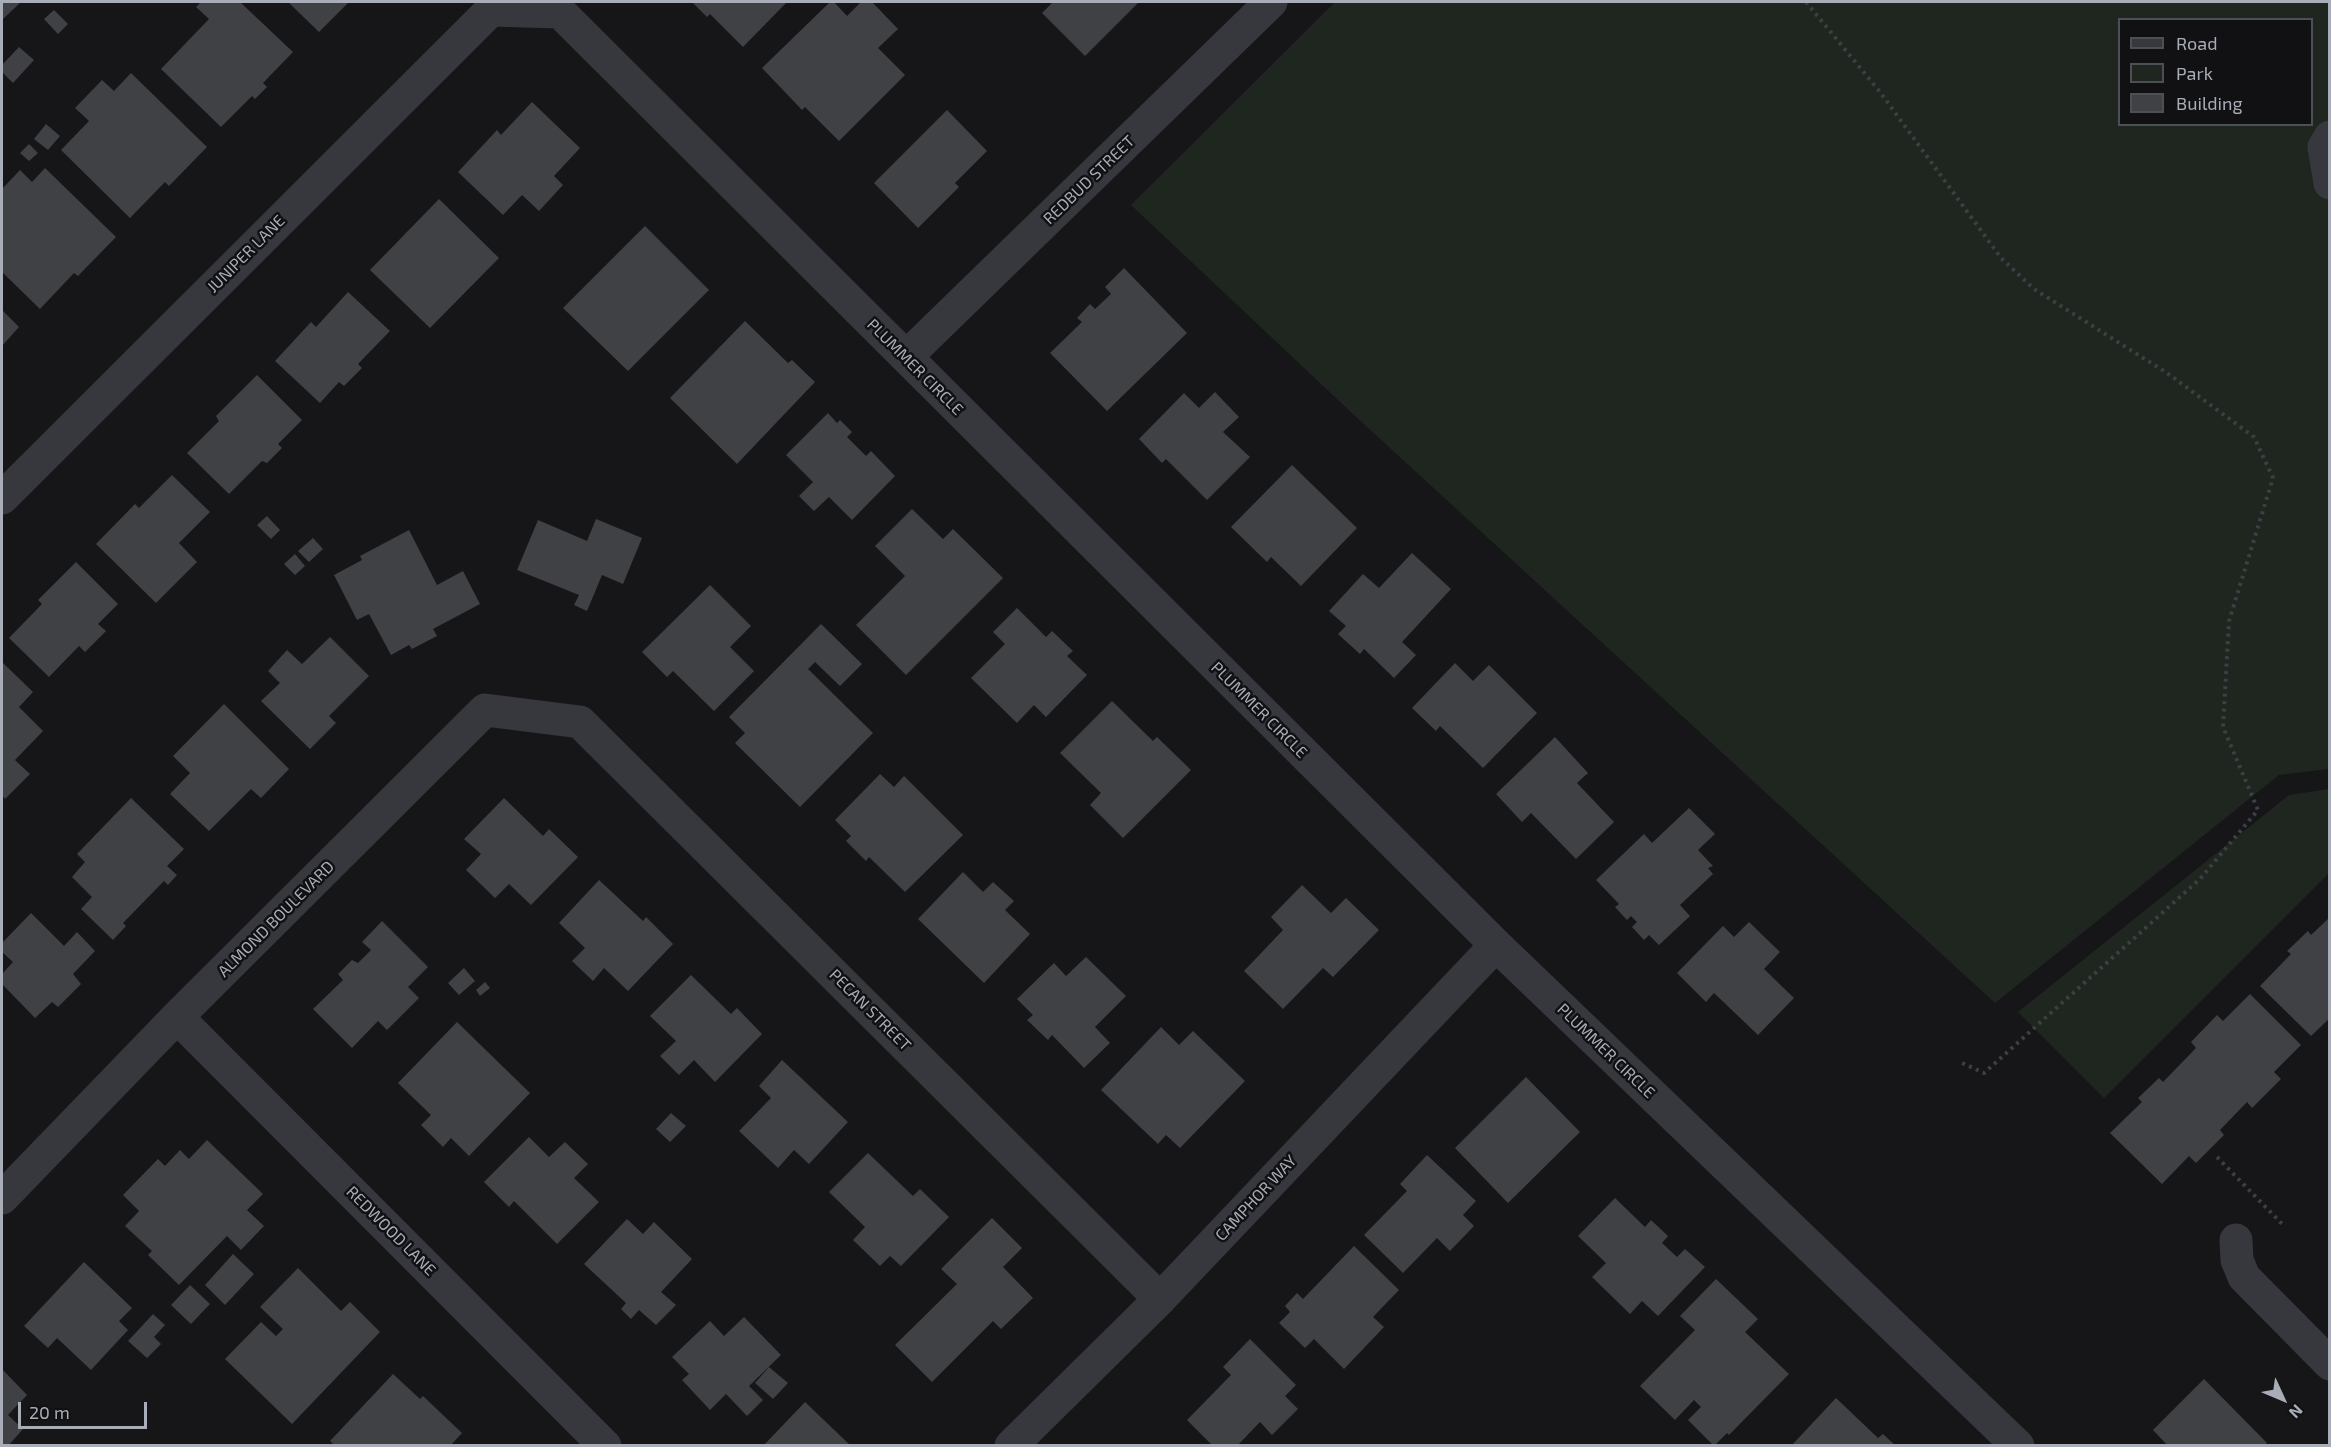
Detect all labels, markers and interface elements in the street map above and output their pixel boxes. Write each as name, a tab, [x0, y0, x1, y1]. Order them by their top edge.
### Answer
legend	[2118, 18, 2313, 126]
text: Road	[2176, 32, 2217, 54]
text: Park	[2176, 62, 2213, 84]
text: Building	[2176, 92, 2243, 114]
street label: REDBUD STREET	[1039, 132, 1139, 228]
street label: JUNIPER LANE	[203, 211, 289, 297]
street label: PLUMMER CIRCLE	[863, 315, 967, 419]
street label: PLUMMER CIRCLE	[1207, 658, 1311, 762]
street label: ALMOND BOULEVARD	[214, 857, 338, 981]
street label: PECAN STREET	[825, 965, 915, 1055]
street label: PLUMMER CIRCLE	[1553, 1000, 1659, 1102]
street label: CAMPHOR WAY	[1211, 1151, 1301, 1245]
street label: REDWOOD LANE	[342, 1182, 440, 1280]
north arrow	[2253, 1369, 2313, 1429]
scale bar	[21, 1390, 150, 1428]
text: 20 m	[29, 1401, 70, 1423]
text: N	[2285, 1401, 2307, 1423]

